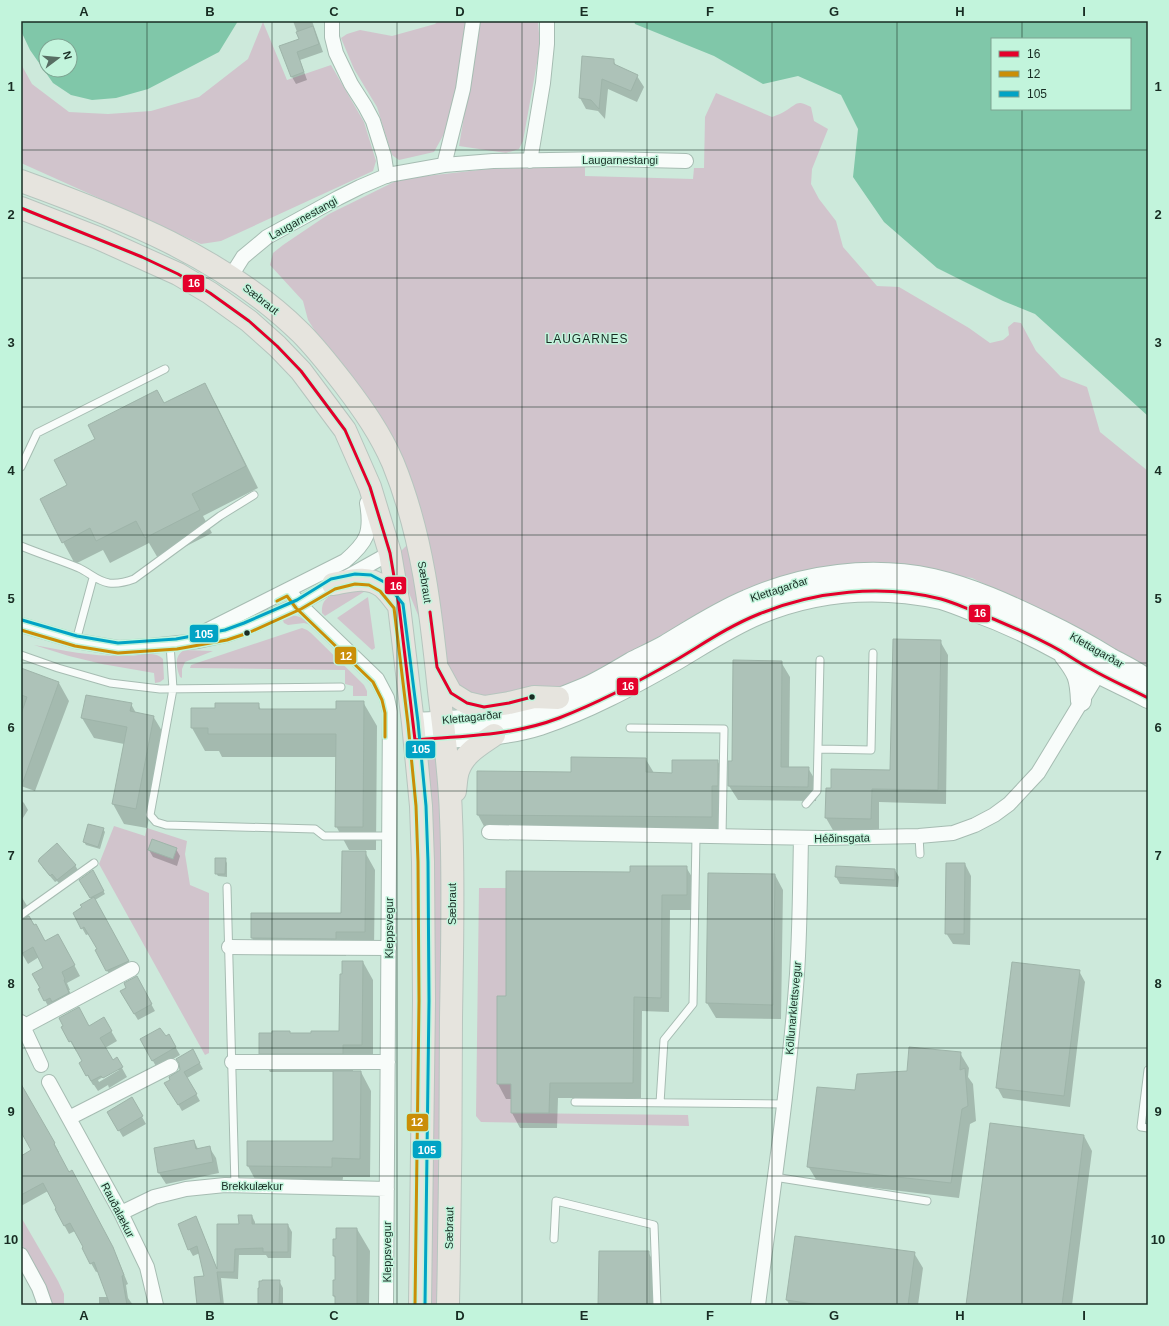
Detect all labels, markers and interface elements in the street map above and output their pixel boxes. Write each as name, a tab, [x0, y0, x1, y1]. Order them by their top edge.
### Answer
text: A	[79, 4, 89, 19]
text: B	[205, 4, 215, 19]
text: C	[329, 4, 339, 19]
text: D	[455, 4, 465, 19]
text: E	[580, 4, 589, 19]
text: F	[706, 4, 714, 19]
text: G	[829, 4, 839, 19]
text: H	[955, 4, 965, 19]
text: I	[1082, 4, 1086, 19]
north arrow	[38, 38, 78, 78]
legend	[991, 38, 1131, 110]
text: 16	[1027, 47, 1041, 61]
text: N	[61, 50, 74, 61]
text: 12	[1027, 67, 1041, 81]
text: 1	[7, 79, 15, 94]
text: 1	[1154, 79, 1162, 94]
text: 105	[1027, 87, 1047, 101]
street label: Laugarnestangi	[582, 154, 658, 166]
street label: Laugarnestangi	[267, 194, 339, 242]
text: 2	[7, 207, 15, 222]
text: 2	[1154, 207, 1162, 222]
line badge: 16	[182, 274, 205, 293]
text: 16	[188, 277, 200, 289]
street label: Sæbraut	[241, 281, 281, 317]
district label: LAUGARNES	[545, 332, 629, 346]
text: 3	[7, 335, 15, 350]
text: 3	[1154, 335, 1162, 350]
text: 4	[7, 463, 15, 478]
text: 4	[1154, 463, 1162, 478]
street label: Sæbraut	[416, 560, 434, 604]
street label: Klettagarðar	[749, 574, 810, 604]
line badge: 16	[384, 576, 407, 595]
text: 16	[390, 580, 402, 592]
text: 5	[7, 591, 15, 606]
text: 5	[1154, 591, 1162, 606]
line badge: 16	[968, 604, 991, 623]
text: 16	[974, 607, 986, 619]
line badge: 105	[189, 624, 219, 643]
text: 105	[195, 628, 213, 640]
unlabelled marker	[242, 628, 252, 638]
street label: Klettagarðar	[1068, 630, 1126, 670]
line badge: 12	[334, 646, 357, 665]
text: 12	[340, 650, 352, 662]
line badge: 16	[616, 677, 639, 696]
text: 16	[622, 680, 634, 692]
unlabelled marker	[527, 692, 537, 702]
street label: Klettagarðar	[442, 708, 503, 726]
text: 6	[7, 720, 15, 735]
text: 6	[1154, 720, 1162, 735]
line badge: 105	[405, 740, 436, 759]
text: 105	[412, 743, 430, 755]
street label: Héðinsgata	[814, 831, 871, 844]
text: 7	[7, 848, 15, 863]
text: 7	[1154, 848, 1162, 863]
street label: Sæbraut	[446, 883, 458, 925]
street label: Kleppsvegur	[383, 897, 395, 959]
street label: Köllunarklettsvegur	[783, 961, 803, 1055]
text: 8	[7, 976, 15, 991]
text: 8	[1154, 976, 1162, 991]
text: 9	[7, 1104, 15, 1119]
text: 9	[1154, 1104, 1162, 1119]
line badge: 12	[406, 1113, 429, 1132]
text: 12	[411, 1116, 423, 1128]
line badge: 105	[412, 1140, 442, 1159]
text: 105	[418, 1144, 436, 1156]
street label: Brekkulækur	[221, 1180, 283, 1192]
street label: Rauðalækur	[99, 1181, 137, 1240]
street label: Sæbraut	[443, 1207, 455, 1249]
street label: Kleppsvegur	[381, 1221, 393, 1283]
text: 10	[4, 1232, 18, 1247]
text: 10	[1151, 1232, 1165, 1247]
text: A	[79, 1308, 89, 1323]
text: B	[205, 1308, 215, 1323]
text: C	[329, 1308, 339, 1323]
text: D	[455, 1308, 465, 1323]
text: E	[580, 1308, 589, 1323]
text: F	[706, 1308, 714, 1323]
text: G	[829, 1308, 839, 1323]
text: H	[955, 1308, 965, 1323]
text: I	[1082, 1308, 1086, 1323]

